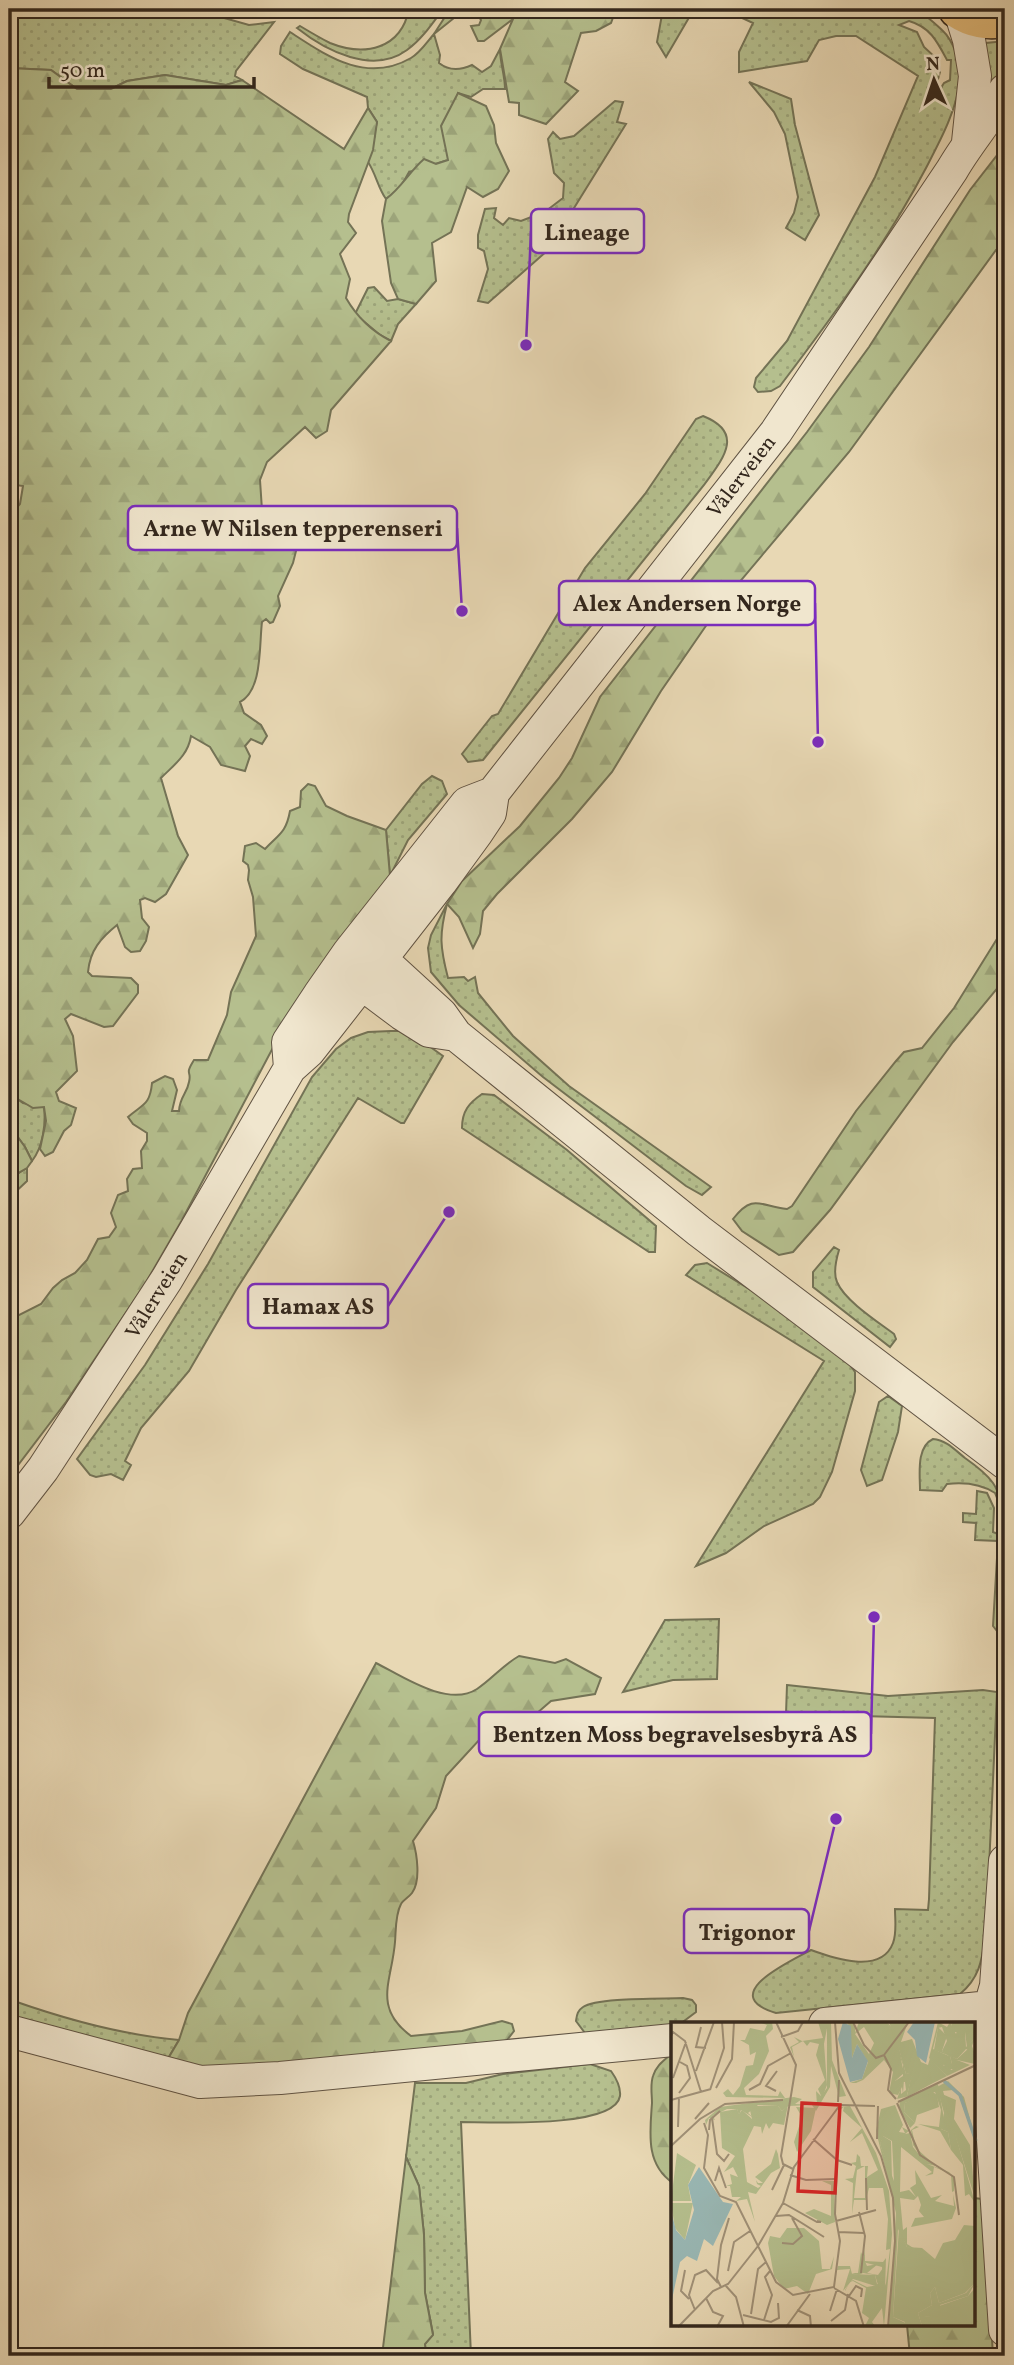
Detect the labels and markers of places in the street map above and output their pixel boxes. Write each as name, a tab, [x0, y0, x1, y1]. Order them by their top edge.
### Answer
callout: Lineage	[531, 209, 644, 253]
callout: Arne W Nilsen tepperenseri	[128, 506, 457, 550]
callout: Alex Andersen Norge	[559, 581, 815, 625]
callout: Hamax AS	[248, 1284, 388, 1328]
callout: Bentzen Moss begravelsesbyrå AS	[479, 1712, 871, 1756]
callout: Trigonor	[684, 1909, 809, 1953]

